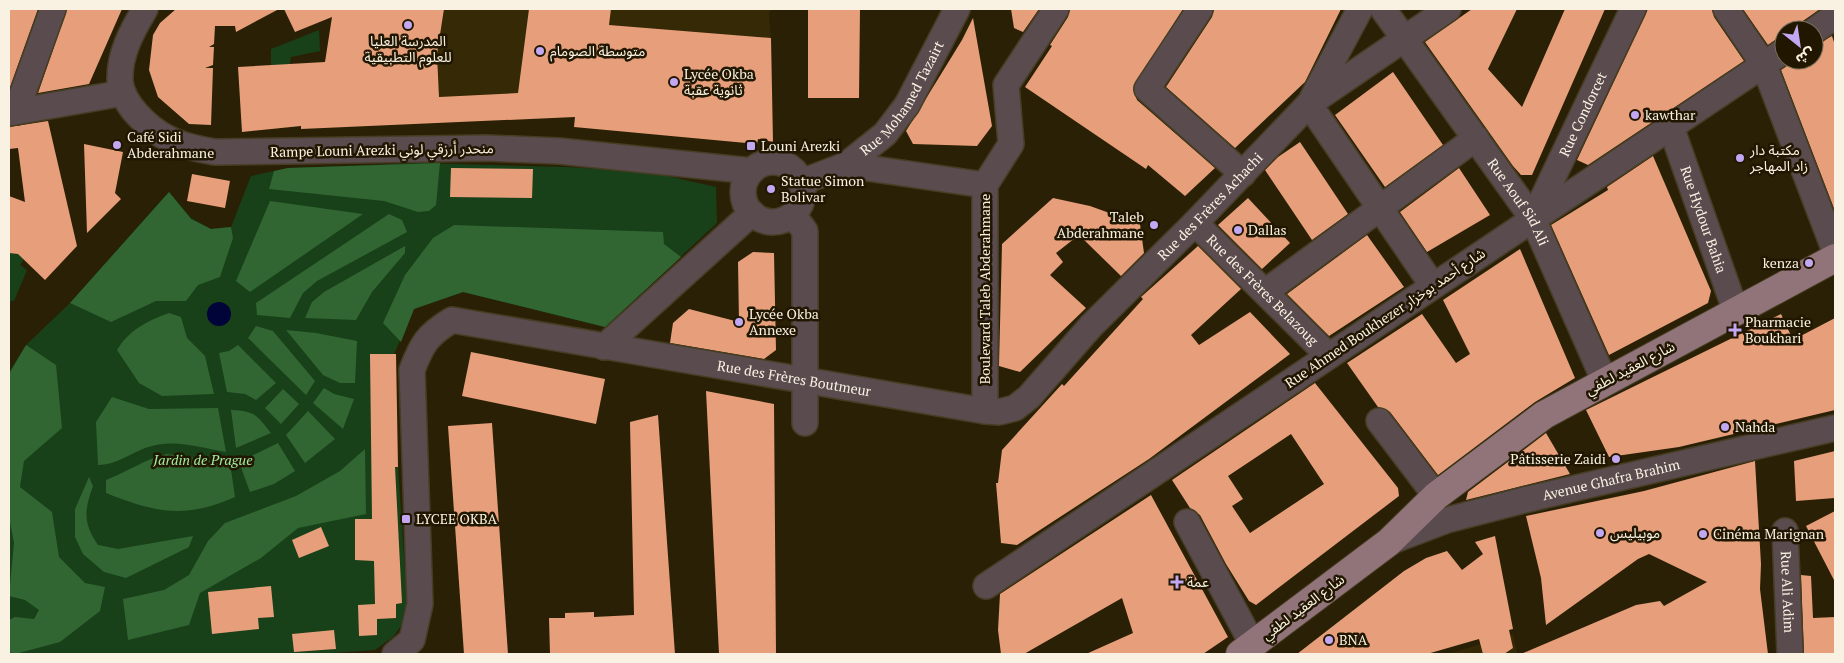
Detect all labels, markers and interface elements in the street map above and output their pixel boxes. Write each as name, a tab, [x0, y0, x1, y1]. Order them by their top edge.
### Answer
marker: المدرسة العليا للعلوم التطبيقية	[402, 19, 414, 31]
north arrow	[1774, 20, 1824, 70]
place label: المدرسة العليا للعلوم التطبيقية	[364, 31, 452, 68]
street label: Rue Mohamed Tazairt	[856, 37, 948, 159]
place label: متوسطة الصومام	[550, 41, 645, 62]
text: ش	[1793, 44, 1819, 70]
marker: متوسطة الصومام	[534, 45, 546, 57]
place label: Lycée Okba ثانوية عقبة	[684, 64, 754, 99]
street label: Rue Condorcet	[1554, 68, 1611, 160]
marker: Lycée Okba ثانوية عقبة	[668, 76, 680, 88]
place label: kawthar	[1645, 105, 1696, 124]
marker: kawthar	[1629, 109, 1641, 121]
place label: Café Sidi Abderahmane	[127, 127, 214, 162]
place label: Louni Arezki	[761, 136, 840, 155]
street label: Rampe Louni Arezki منحدر أرزقي لوني	[270, 138, 494, 163]
marker: Café Sidi Abderahmane	[111, 139, 123, 151]
marker: Louni Arezki	[745, 140, 757, 152]
place label: مكتبة دار زاد المهاجر	[1749, 140, 1808, 175]
street label: Rue des Frères Achachi	[1153, 148, 1267, 264]
marker: مكتبة دار زاد المهاجر	[1734, 152, 1746, 164]
street label: Rue Aouf Sid Ali	[1484, 154, 1554, 249]
street label: Rue Hydour Bahia	[1676, 163, 1732, 275]
place label: Statue Simon Bolivar	[781, 171, 865, 206]
marker: Statue Simon Bolivar	[765, 183, 777, 195]
street label: Boulevard Taleb Abderahmane	[975, 194, 994, 384]
place label: Taleb Abderahmane	[1057, 207, 1144, 242]
marker: Taleb Abderahmane	[1148, 219, 1160, 231]
place label: Dallas	[1248, 220, 1287, 239]
marker: Dallas	[1232, 224, 1244, 236]
street label: Rue des Frères Belazoug	[1203, 230, 1323, 350]
street label: Rue Ahmed Boukhezer شارع أحمد بوخزار	[1281, 243, 1490, 394]
place label: kenza	[1763, 253, 1799, 272]
marker: kenza	[1803, 257, 1815, 269]
place label: Lycée Okba Annexe	[749, 304, 819, 339]
place label: Pharmacie Boukhari	[1745, 312, 1811, 347]
marker: Lycée Okba Annexe	[733, 316, 745, 328]
marker: Pharmacie Boukhari	[1729, 324, 1741, 336]
street label: شارع العقيد لطفي	[1582, 336, 1679, 401]
street label: Rue des Frères Boutmeur	[716, 355, 873, 401]
place label: Nahda	[1735, 417, 1775, 436]
marker: Nahda	[1719, 421, 1731, 433]
place label: Pâtisserie Zaidi	[1510, 449, 1606, 468]
park label: Jardin de Prague	[152, 450, 253, 469]
marker: Pâtisserie Zaidi	[1610, 453, 1622, 465]
street label: Avenue Ghafra Brahim	[1540, 454, 1682, 504]
place label: LYCEE OKBA	[416, 509, 498, 528]
marker: LYCEE OKBA	[400, 513, 412, 525]
place label: موبيليس	[1610, 523, 1660, 542]
place label: Cinéma Marignan	[1713, 524, 1825, 543]
marker: موبيليس	[1594, 527, 1606, 539]
marker: Cinéma Marignan	[1697, 528, 1709, 540]
street label: Rue Ali Adim	[1777, 551, 1799, 633]
street label: شارع العقيد لطفي	[1258, 569, 1349, 646]
place label: عمة	[1187, 572, 1209, 591]
marker: عمة	[1171, 576, 1183, 588]
place label: BNA	[1339, 630, 1368, 649]
marker: BNA	[1323, 634, 1335, 646]

